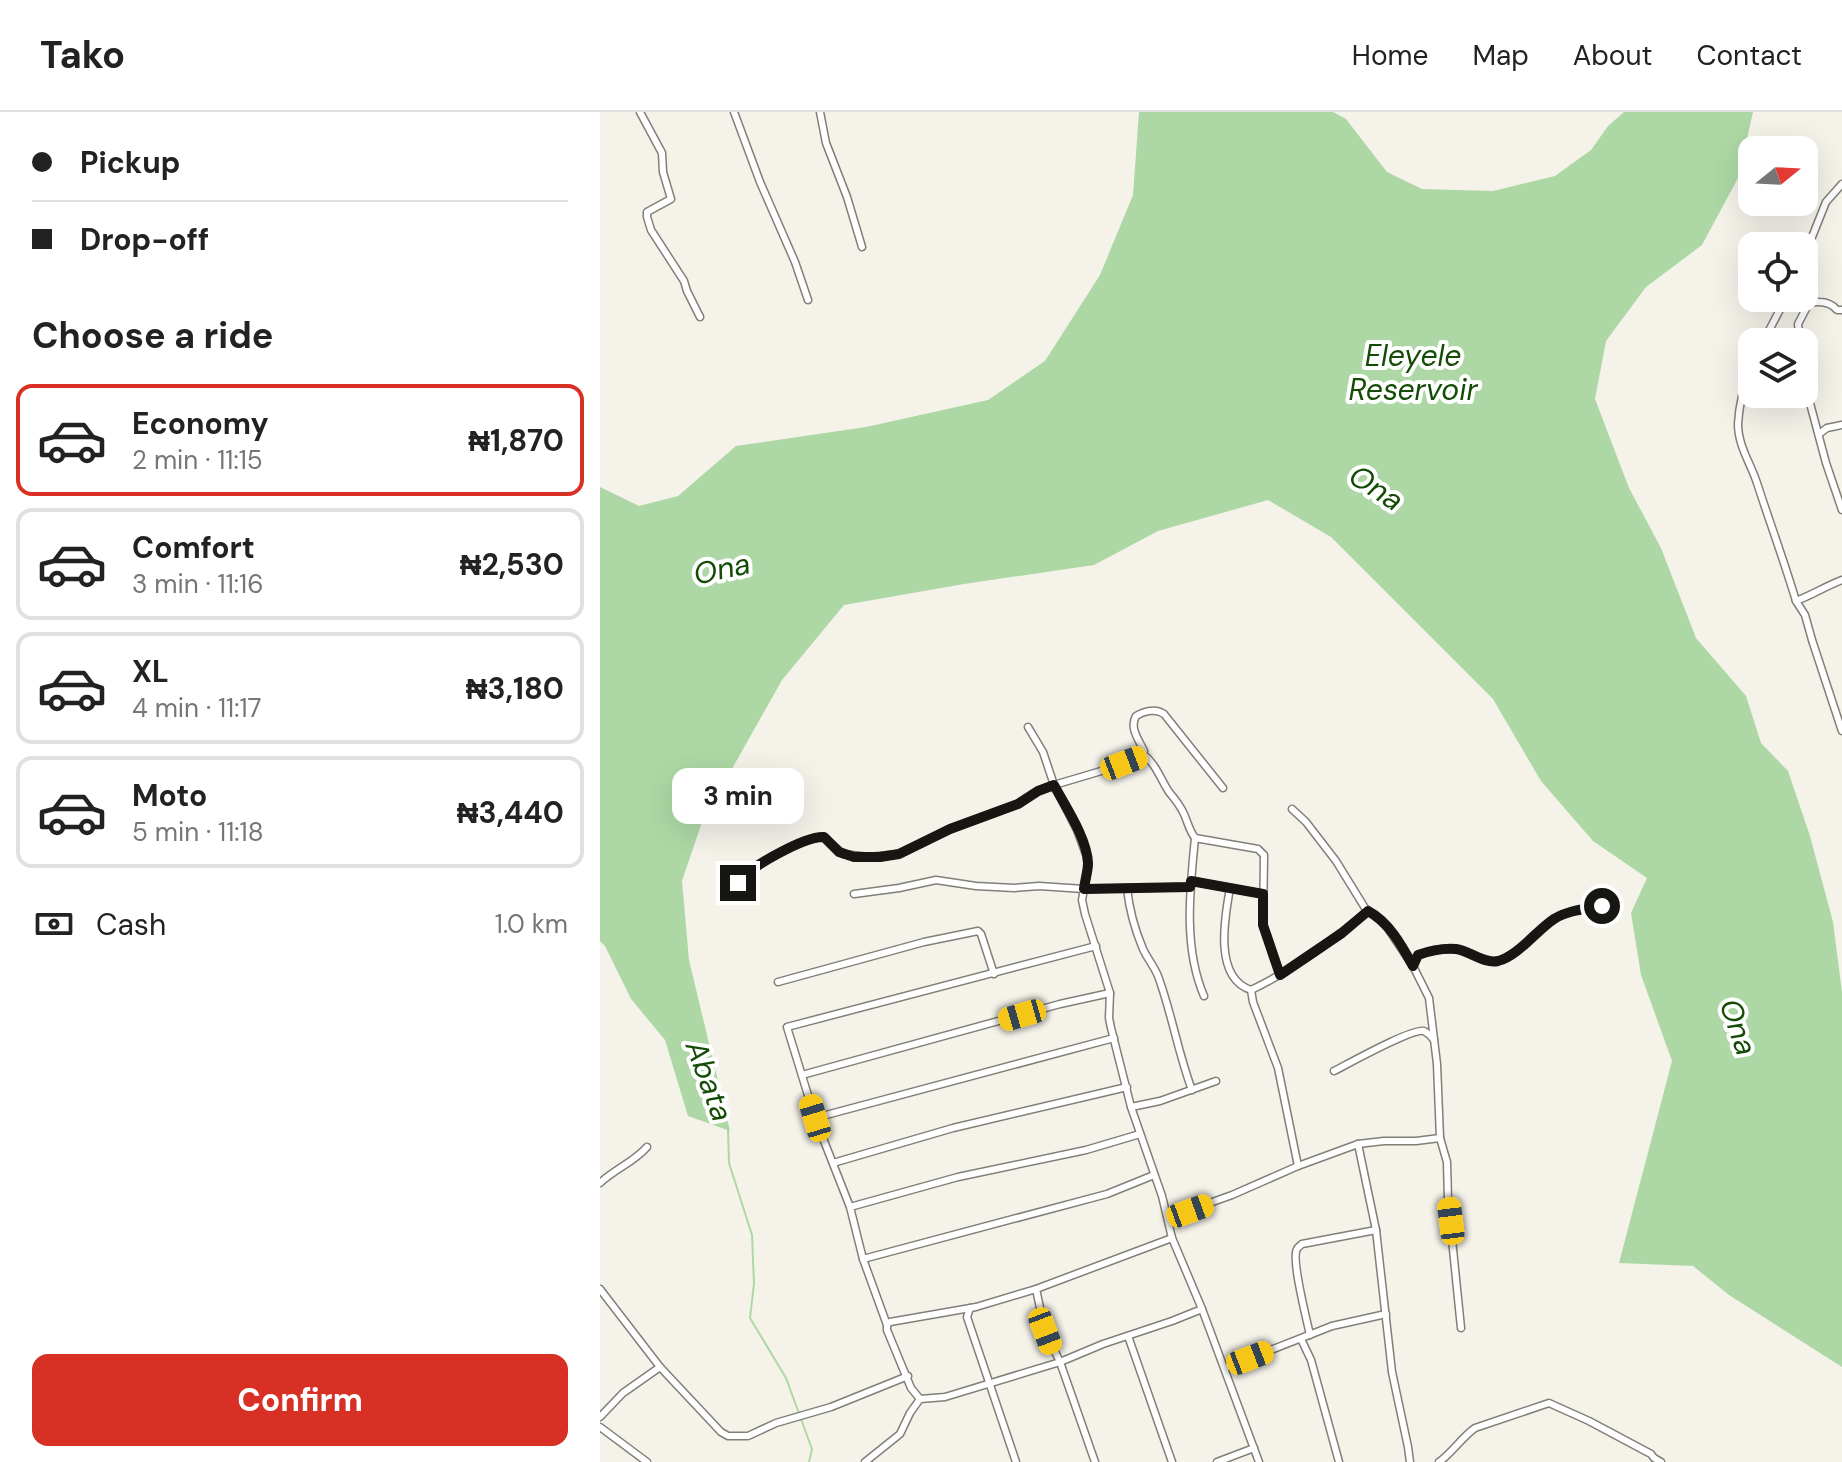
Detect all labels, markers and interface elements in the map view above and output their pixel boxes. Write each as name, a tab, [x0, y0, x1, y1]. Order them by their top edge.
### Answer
text: Tako	[40, 30, 125, 80]
text: Home	[1352, 37, 1428, 74]
text: Map	[1472, 37, 1529, 74]
text: About	[1573, 37, 1652, 74]
text: Contact	[1696, 37, 1802, 74]
north arrow	[1738, 136, 1818, 216]
map controls	[1738, 136, 1818, 408]
text: Pickup	[80, 143, 180, 182]
text: Drop-off	[80, 220, 209, 259]
button: locate	[1738, 232, 1818, 312]
text: Choose a ride	[32, 312, 273, 359]
button: layers	[1738, 328, 1818, 408]
water label: Eleyele Reservoir	[1348, 336, 1478, 409]
icon: car	[36, 404, 108, 476]
text: Economy	[132, 404, 269, 443]
text: ₦1,870	[468, 421, 564, 460]
text: 2 min · 11:15	[132, 443, 263, 477]
water label: Ona	[1342, 456, 1411, 520]
icon: car	[36, 528, 108, 600]
text: Comfort	[132, 528, 255, 567]
water label: Ona	[690, 543, 754, 594]
text: ₦2,530	[460, 545, 564, 584]
text: 3 min · 11:16	[132, 567, 264, 601]
icon: car	[36, 652, 108, 724]
text: XL	[132, 652, 169, 691]
text: ₦3,180	[466, 669, 564, 708]
text: 4 min · 11:17	[132, 691, 261, 725]
car	[1097, 743, 1151, 783]
callout: 3 min	[672, 767, 804, 823]
icon: car	[36, 776, 108, 848]
text: Moto	[132, 776, 207, 815]
text: 3 min	[703, 779, 773, 813]
text: ₦3,440	[457, 793, 564, 832]
text: 5 min · 11:18	[132, 815, 263, 849]
route end	[720, 865, 756, 901]
route start	[1584, 888, 1620, 924]
icon: cash	[32, 902, 76, 946]
text: Cash	[96, 905, 166, 944]
text: 1.0 km	[495, 907, 568, 941]
water label: Ona	[1711, 993, 1766, 1060]
car	[996, 997, 1048, 1033]
water label: Abata	[677, 1034, 742, 1127]
car	[797, 1092, 833, 1144]
car	[1163, 1192, 1217, 1230]
car	[1436, 1196, 1466, 1246]
car	[1025, 1304, 1065, 1358]
car	[1223, 1338, 1277, 1378]
button: Confirm	[32, 1354, 568, 1446]

